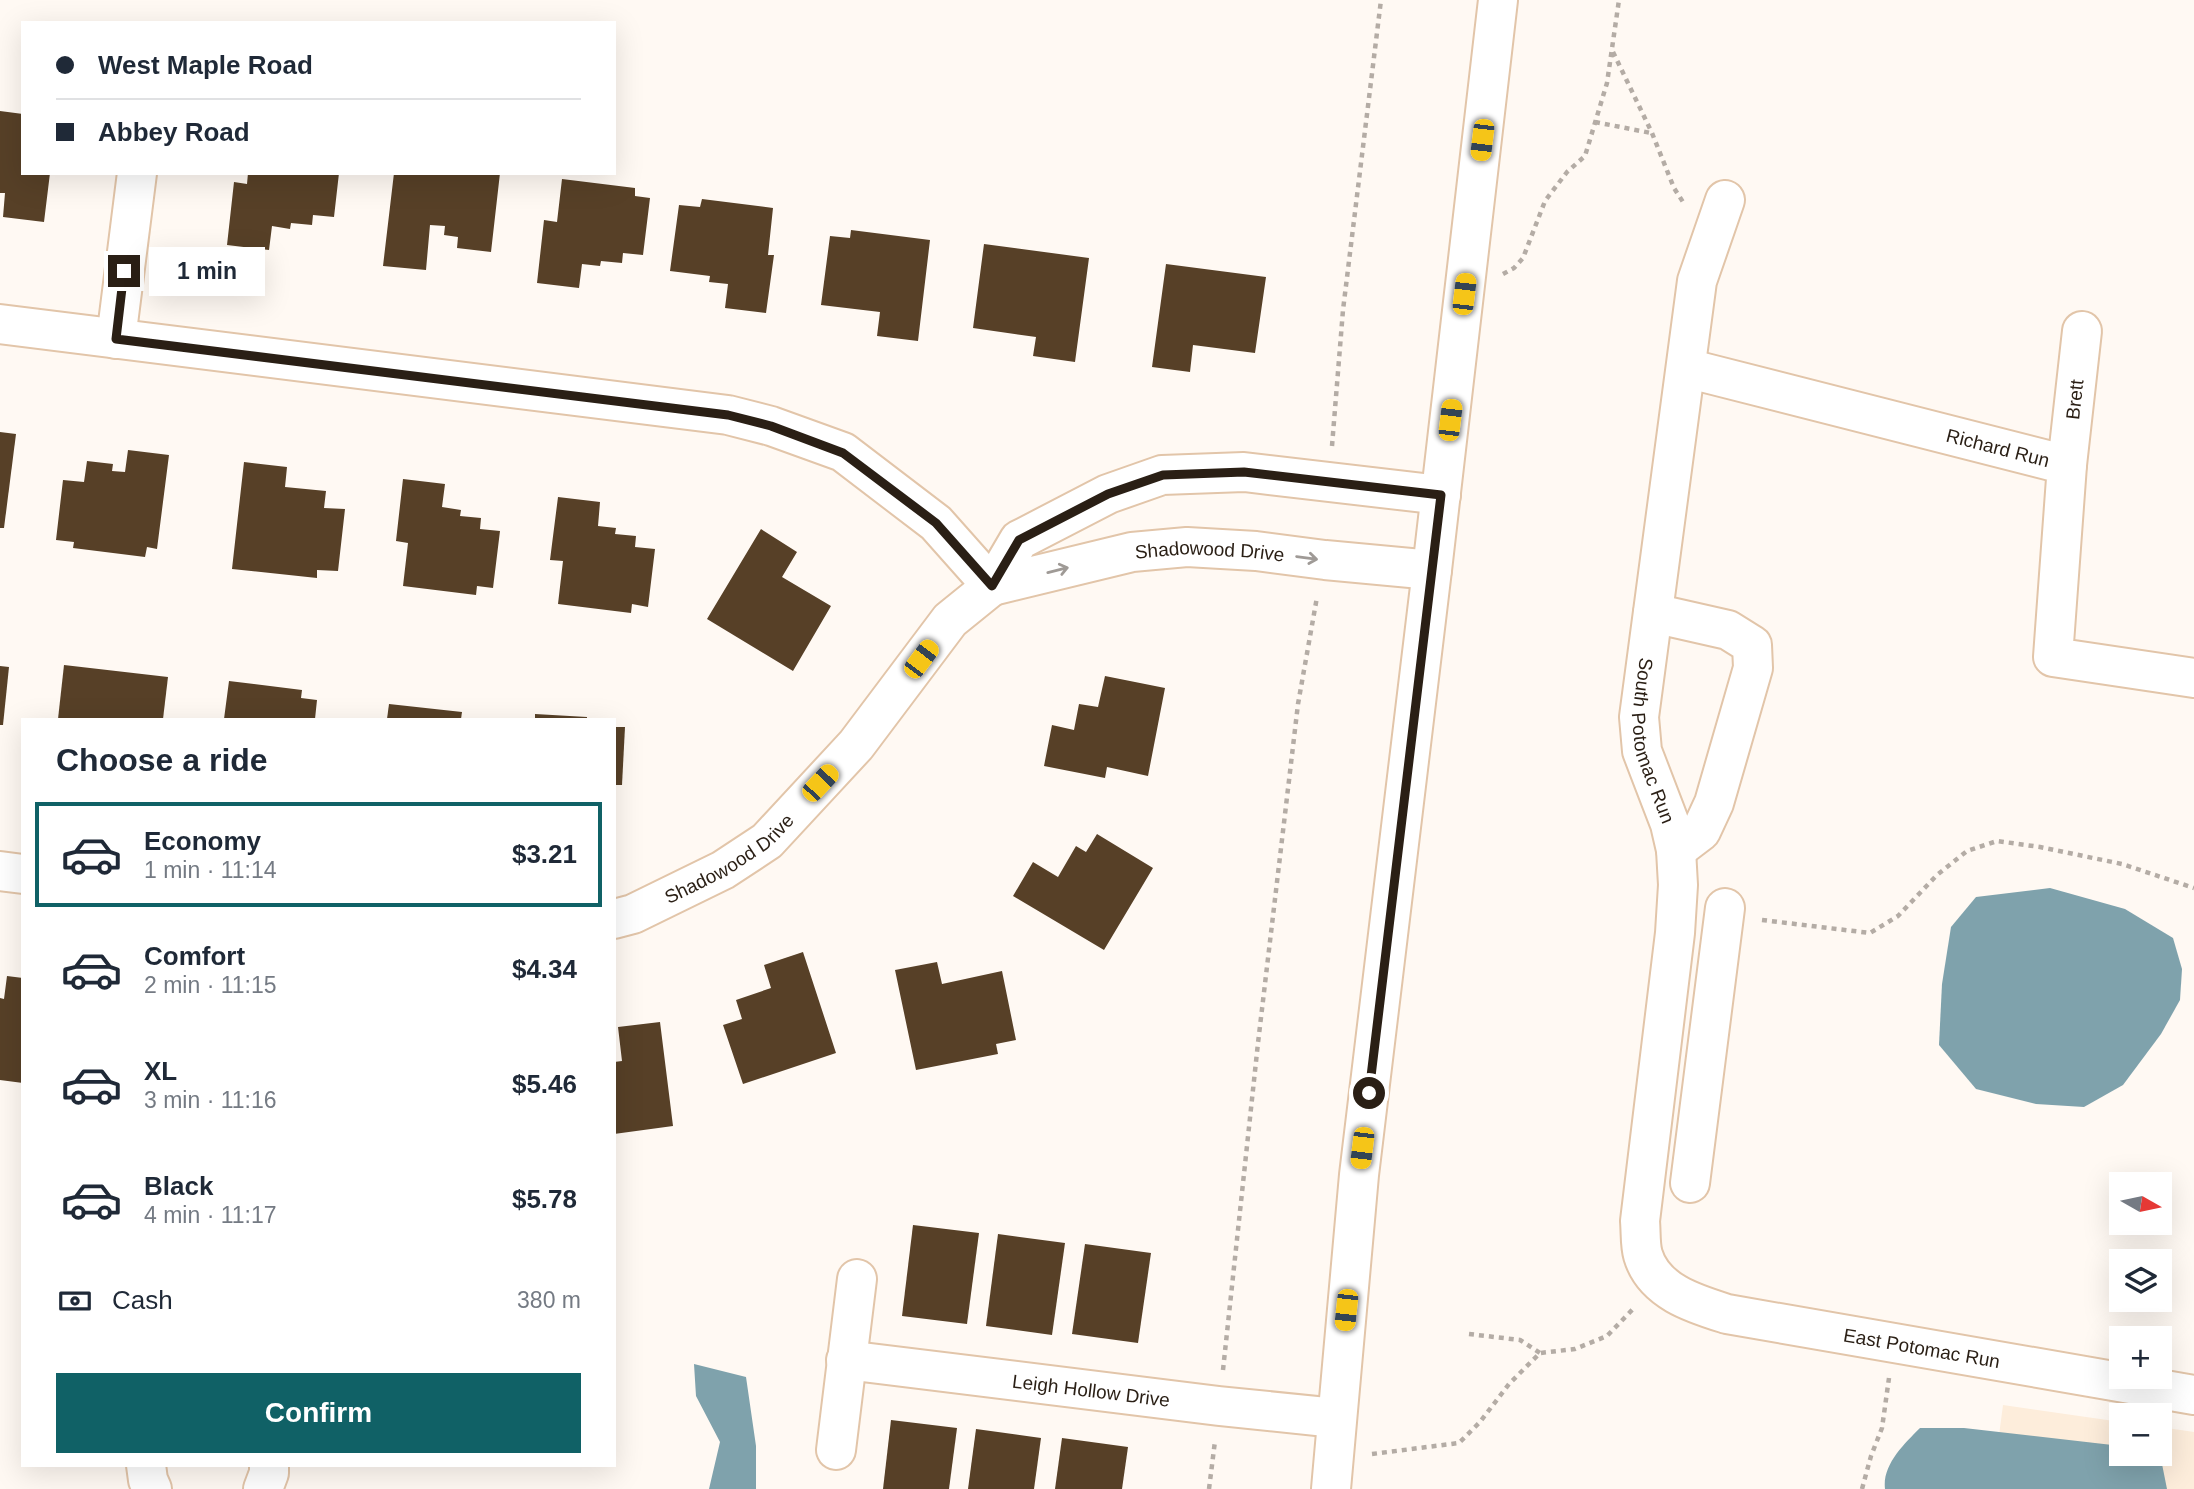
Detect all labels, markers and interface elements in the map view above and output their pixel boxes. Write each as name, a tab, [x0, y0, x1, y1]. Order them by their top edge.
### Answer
text: West Maple Road	[98, 50, 313, 80]
text: Abbey Road	[98, 117, 250, 147]
car	[1470, 118, 1495, 162]
callout: 1 min	[148, 246, 264, 296]
route end	[108, 255, 140, 287]
text: 1 min	[177, 258, 237, 284]
car	[1452, 272, 1477, 316]
street label: Brett	[2062, 378, 2087, 421]
car	[1438, 398, 1463, 442]
street label: Richard Run	[1944, 424, 2052, 471]
street label: Shadowood Drive	[1134, 536, 1286, 565]
one-way arrow	[1296, 552, 1318, 565]
one-way arrow	[1046, 563, 1069, 576]
car	[900, 636, 943, 682]
street label: South Potomac Run	[1628, 656, 1679, 826]
text: Choose a ride	[56, 742, 268, 778]
car	[798, 760, 843, 806]
street label: Shadowood Drive	[661, 809, 798, 907]
icon: car	[60, 823, 123, 886]
text: Economy	[144, 826, 261, 856]
text: $3.21	[512, 839, 577, 869]
text: 1 min · 11:14	[144, 857, 277, 883]
icon: car	[60, 938, 123, 1001]
text: Comfort	[144, 941, 245, 971]
text: $4.34	[512, 954, 577, 984]
text: 2 min · 11:15	[144, 972, 277, 998]
icon: car	[60, 1053, 123, 1116]
text: XL	[144, 1056, 177, 1086]
text: $5.46	[512, 1069, 577, 1099]
route start	[1353, 1077, 1385, 1109]
text: 3 min · 11:16	[144, 1087, 277, 1113]
car	[1350, 1126, 1375, 1170]
icon: car	[60, 1168, 123, 1231]
text: Black	[144, 1171, 213, 1201]
north arrow	[2109, 1172, 2172, 1236]
map controls	[2109, 1172, 2172, 1466]
text: $5.78	[512, 1184, 577, 1214]
text: 4 min · 11:17	[144, 1202, 277, 1228]
button: layers	[2109, 1249, 2172, 1312]
icon: cash	[56, 1282, 94, 1320]
text: Cash	[112, 1285, 173, 1315]
text: 380 m	[517, 1287, 581, 1313]
car	[1334, 1288, 1359, 1332]
street label: East Potomac Run	[1842, 1324, 2002, 1372]
button: +	[2109, 1326, 2172, 1389]
street label: Leigh Hollow Drive	[1011, 1370, 1171, 1410]
button: Confirm	[56, 1373, 581, 1453]
button: −	[2109, 1403, 2172, 1466]

